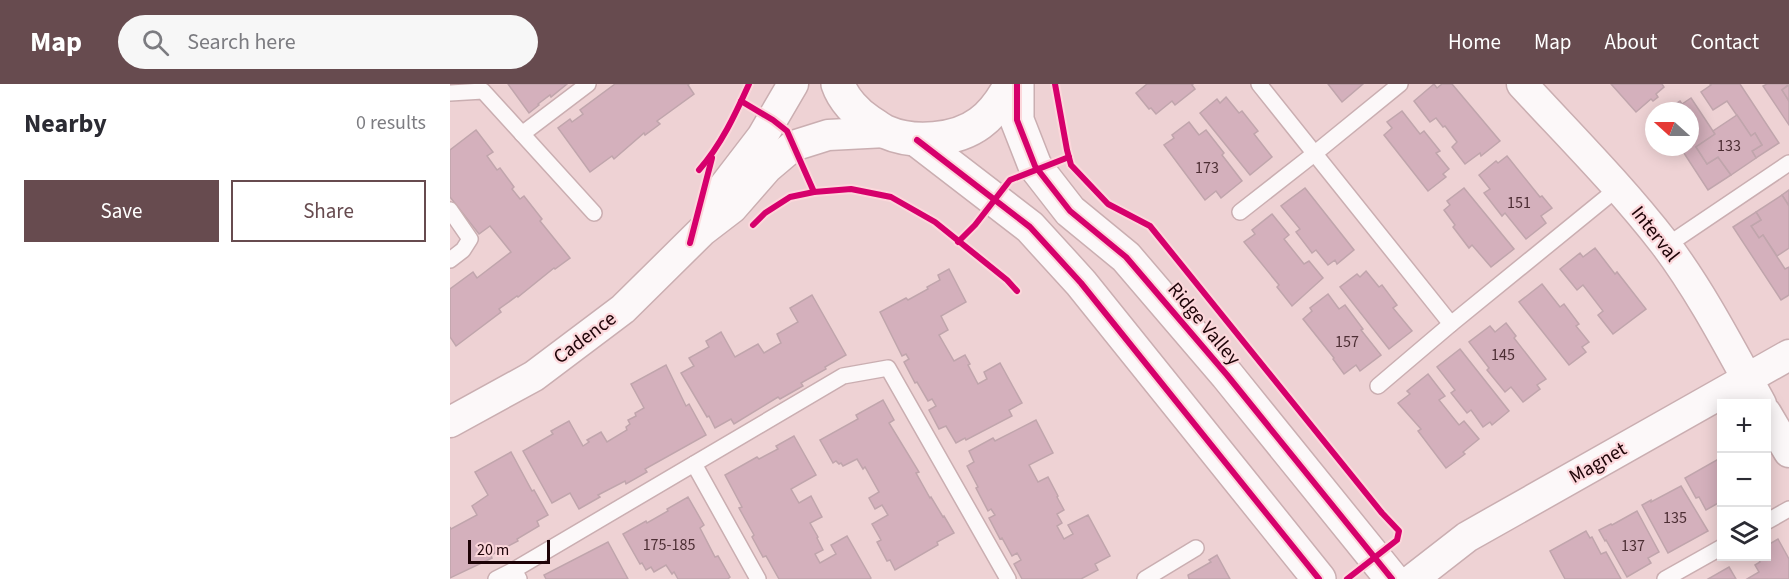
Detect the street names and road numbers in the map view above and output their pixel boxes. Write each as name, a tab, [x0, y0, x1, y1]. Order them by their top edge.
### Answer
street label: Interval	[1624, 200, 1686, 268]
street label: Ridge Valley	[1161, 276, 1247, 372]
street label: Cadence	[548, 305, 622, 371]
street label: Magnet	[1564, 435, 1632, 491]

